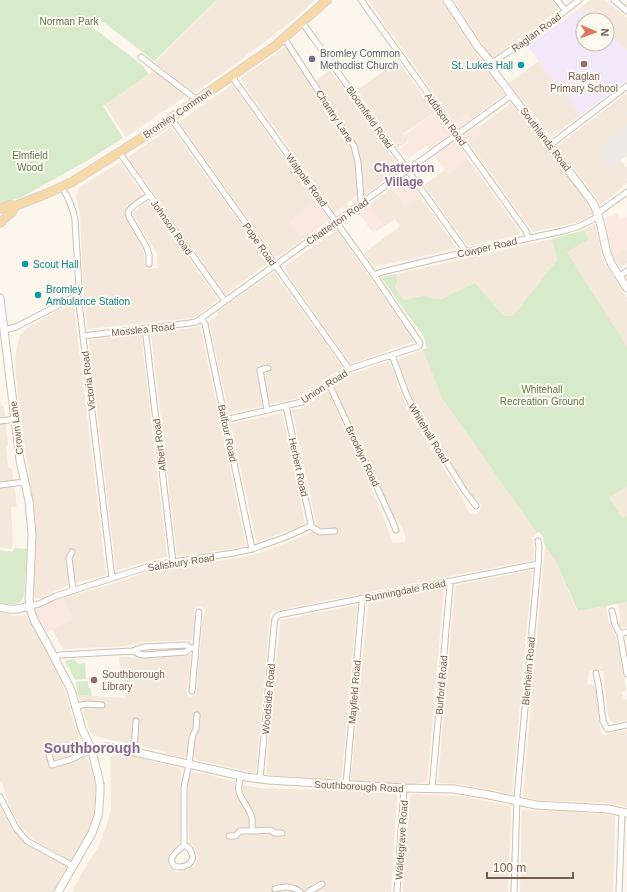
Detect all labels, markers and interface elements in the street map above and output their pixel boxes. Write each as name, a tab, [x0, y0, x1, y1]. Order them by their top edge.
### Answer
street label: Raglan Road	[509, 11, 563, 54]
north arrow	[575, 12, 615, 52]
park label: Norman Park	[40, 16, 99, 27]
text: N	[599, 28, 611, 37]
place label: Bromley Common Methodist Church	[320, 48, 400, 71]
marker: Bromley Common Methodist Church	[307, 54, 317, 64]
marker: Raglan Primary School	[579, 59, 589, 69]
place label: St. Lukes Hall	[451, 60, 513, 71]
marker: St. Lukes Hall	[516, 60, 526, 70]
place label: Raglan Primary School	[550, 71, 618, 94]
street label: Bloomfield Road	[344, 84, 395, 150]
street label: Bromley Common	[141, 86, 214, 140]
street label: Chantry Lane	[314, 88, 356, 145]
street label: Addison Road	[423, 91, 469, 148]
street label: Southlands Road	[518, 105, 573, 173]
park label: Elmfield Wood	[12, 150, 48, 173]
street label: Walpole Road	[284, 152, 329, 209]
district label: Chatterton Village	[374, 161, 434, 189]
street label: Chatterton Road	[304, 196, 371, 247]
street label: Johnson Road	[149, 198, 195, 257]
street label: Pope Road	[241, 221, 278, 268]
street label: Cowper Road	[456, 235, 518, 260]
marker: Scout Hall	[20, 259, 30, 269]
place label: Scout Hall	[33, 259, 79, 270]
place label: Bromley Ambulance Station	[46, 284, 130, 307]
marker: Bromley Ambulance Station	[33, 290, 43, 300]
street label: Mosslea Road	[111, 321, 175, 338]
street label: Victoria Road	[79, 351, 98, 411]
street label: Union Road	[299, 367, 349, 405]
park label: Whitehall Recreation Ground	[500, 384, 584, 407]
street label: Crown Lane	[8, 400, 25, 455]
street label: Whitehall Road	[406, 401, 451, 465]
street label: Balfour Road	[216, 403, 239, 463]
street label: Albert Road	[151, 418, 168, 472]
street label: Brooklyn Road	[344, 424, 381, 488]
street label: Herbert Road	[287, 437, 310, 498]
street label: Salisbury Road	[147, 552, 215, 573]
street label: Sunningdale Road	[364, 577, 447, 604]
street label: Blenheim Road	[520, 637, 537, 706]
street label: Burford Road	[433, 655, 450, 715]
street label: Mayfield Road	[346, 660, 363, 724]
street label: Woodside Road	[260, 663, 277, 735]
place label: Southborough Library	[102, 669, 165, 692]
marker: Southborough Library	[89, 675, 99, 685]
district label: Southborough	[44, 740, 140, 756]
street label: Southborough Road	[314, 779, 404, 794]
street label: Waldegrave Road	[393, 800, 410, 880]
scale bar	[487, 854, 573, 880]
text: 100 m	[493, 861, 526, 875]

